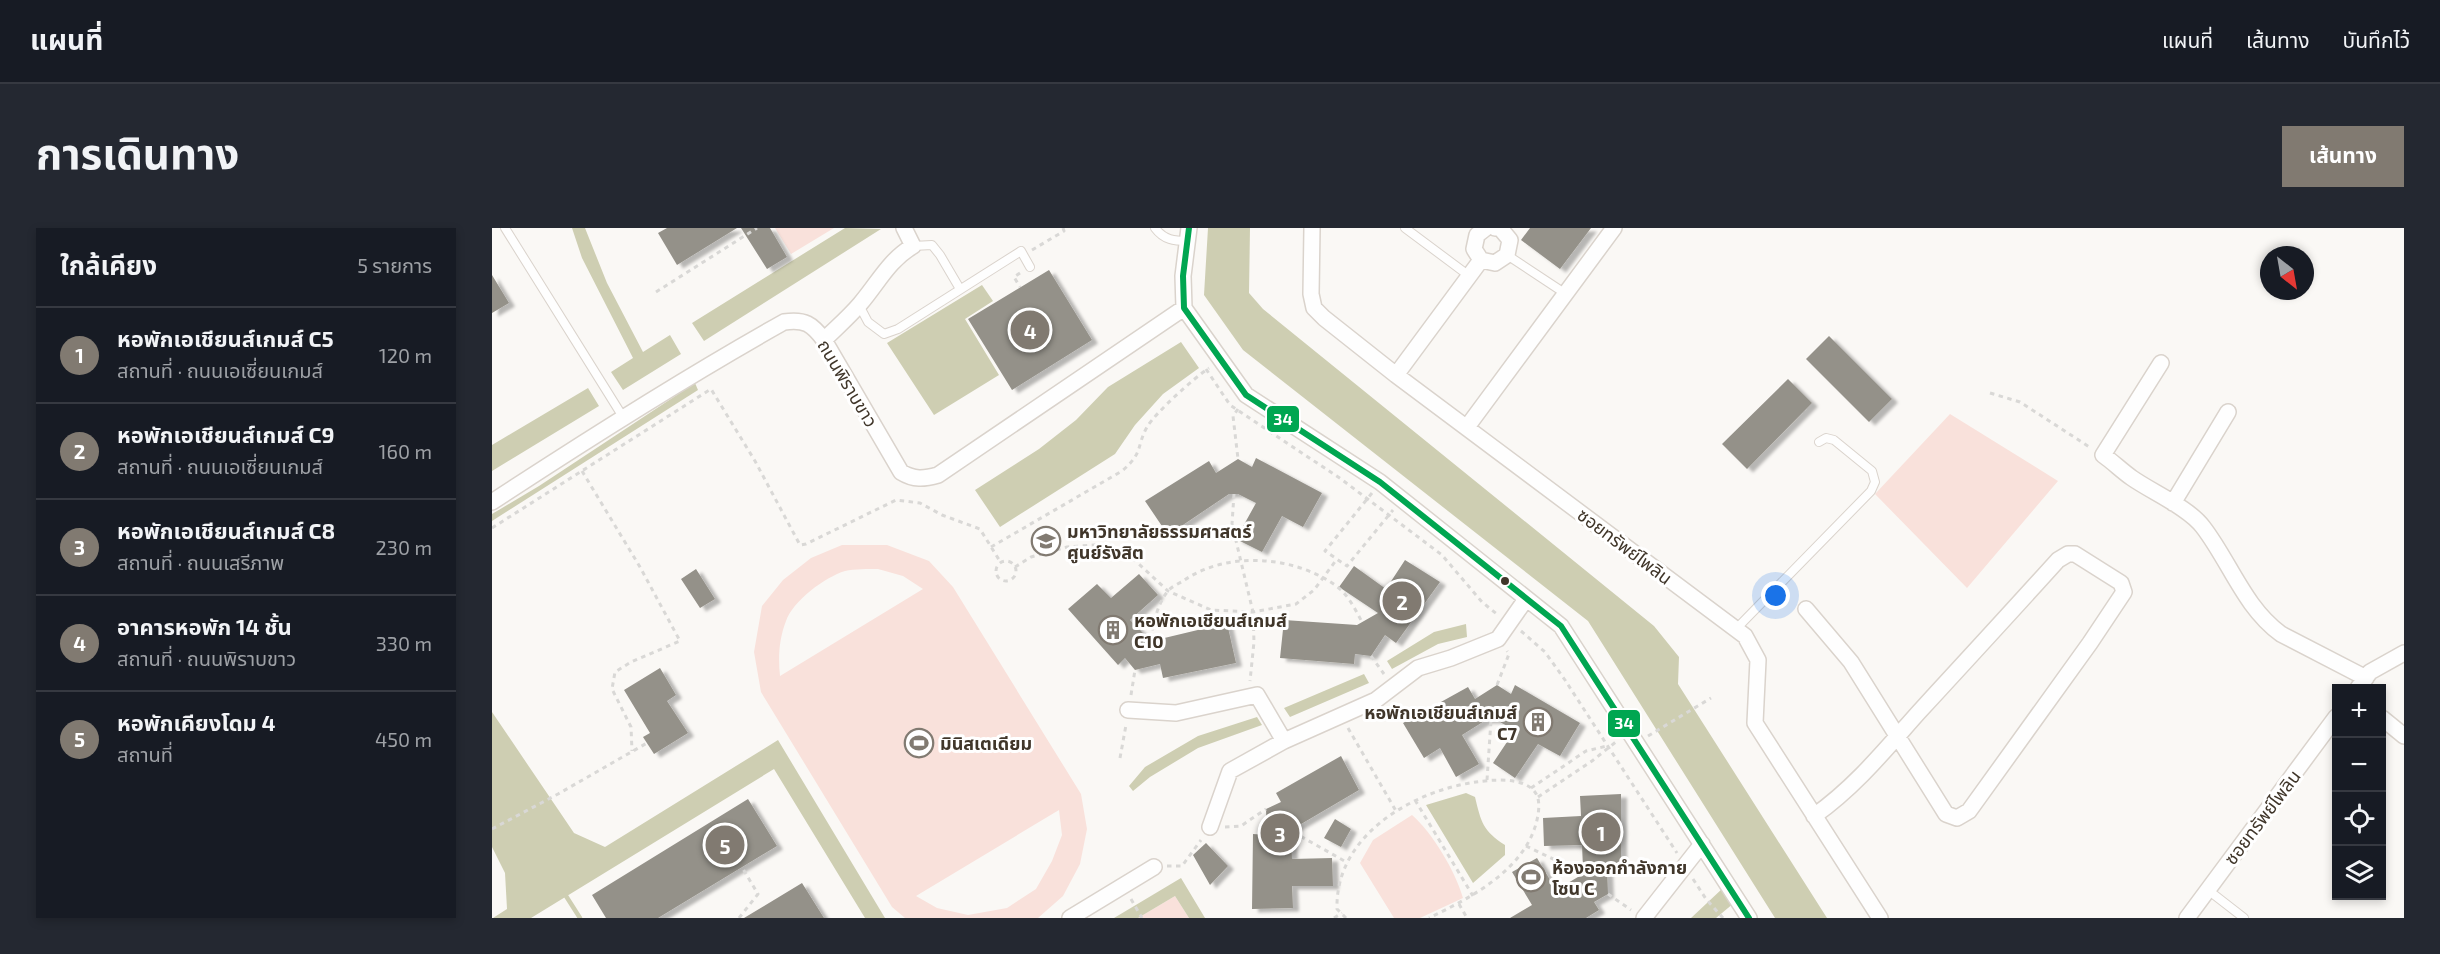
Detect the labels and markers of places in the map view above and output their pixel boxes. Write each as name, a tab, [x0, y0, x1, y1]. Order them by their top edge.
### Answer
pin: 4	[1010, 308, 1050, 352]
place label: มหาวิทยาลัยธรรมศาสตร์ ศูนย์รังสิต	[1067, 520, 1252, 564]
school or university icon: มหาวิทยาลัยธรรมศาสตร์ ศูนย์รังสิต	[1030, 525, 1062, 557]
unlabelled marker	[1499, 575, 1511, 587]
pin: 2	[1382, 578, 1422, 623]
place label: หอพักเอเชียนส์เกมส์ C10	[1134, 609, 1287, 652]
building icon: หอพักเอเชียนส์เกมส์ C10	[1097, 614, 1129, 646]
place label: หอพักเอเชียนส์เกมส์ C7	[1364, 701, 1517, 744]
building icon: หอพักเอเชียนส์เกมส์ C7	[1522, 706, 1554, 738]
sports icon: มินิสเตเดียม	[903, 727, 935, 759]
place label: มินิสเตเดียม	[940, 732, 1032, 754]
pin: 3	[1260, 810, 1300, 856]
pin: 1	[1582, 810, 1620, 854]
pin: 5	[706, 822, 744, 868]
place label: ห้องออกกำลังกาย โซน C	[1552, 856, 1687, 899]
sports icon: ห้องออกกำลังกาย โซน C	[1515, 861, 1547, 893]

